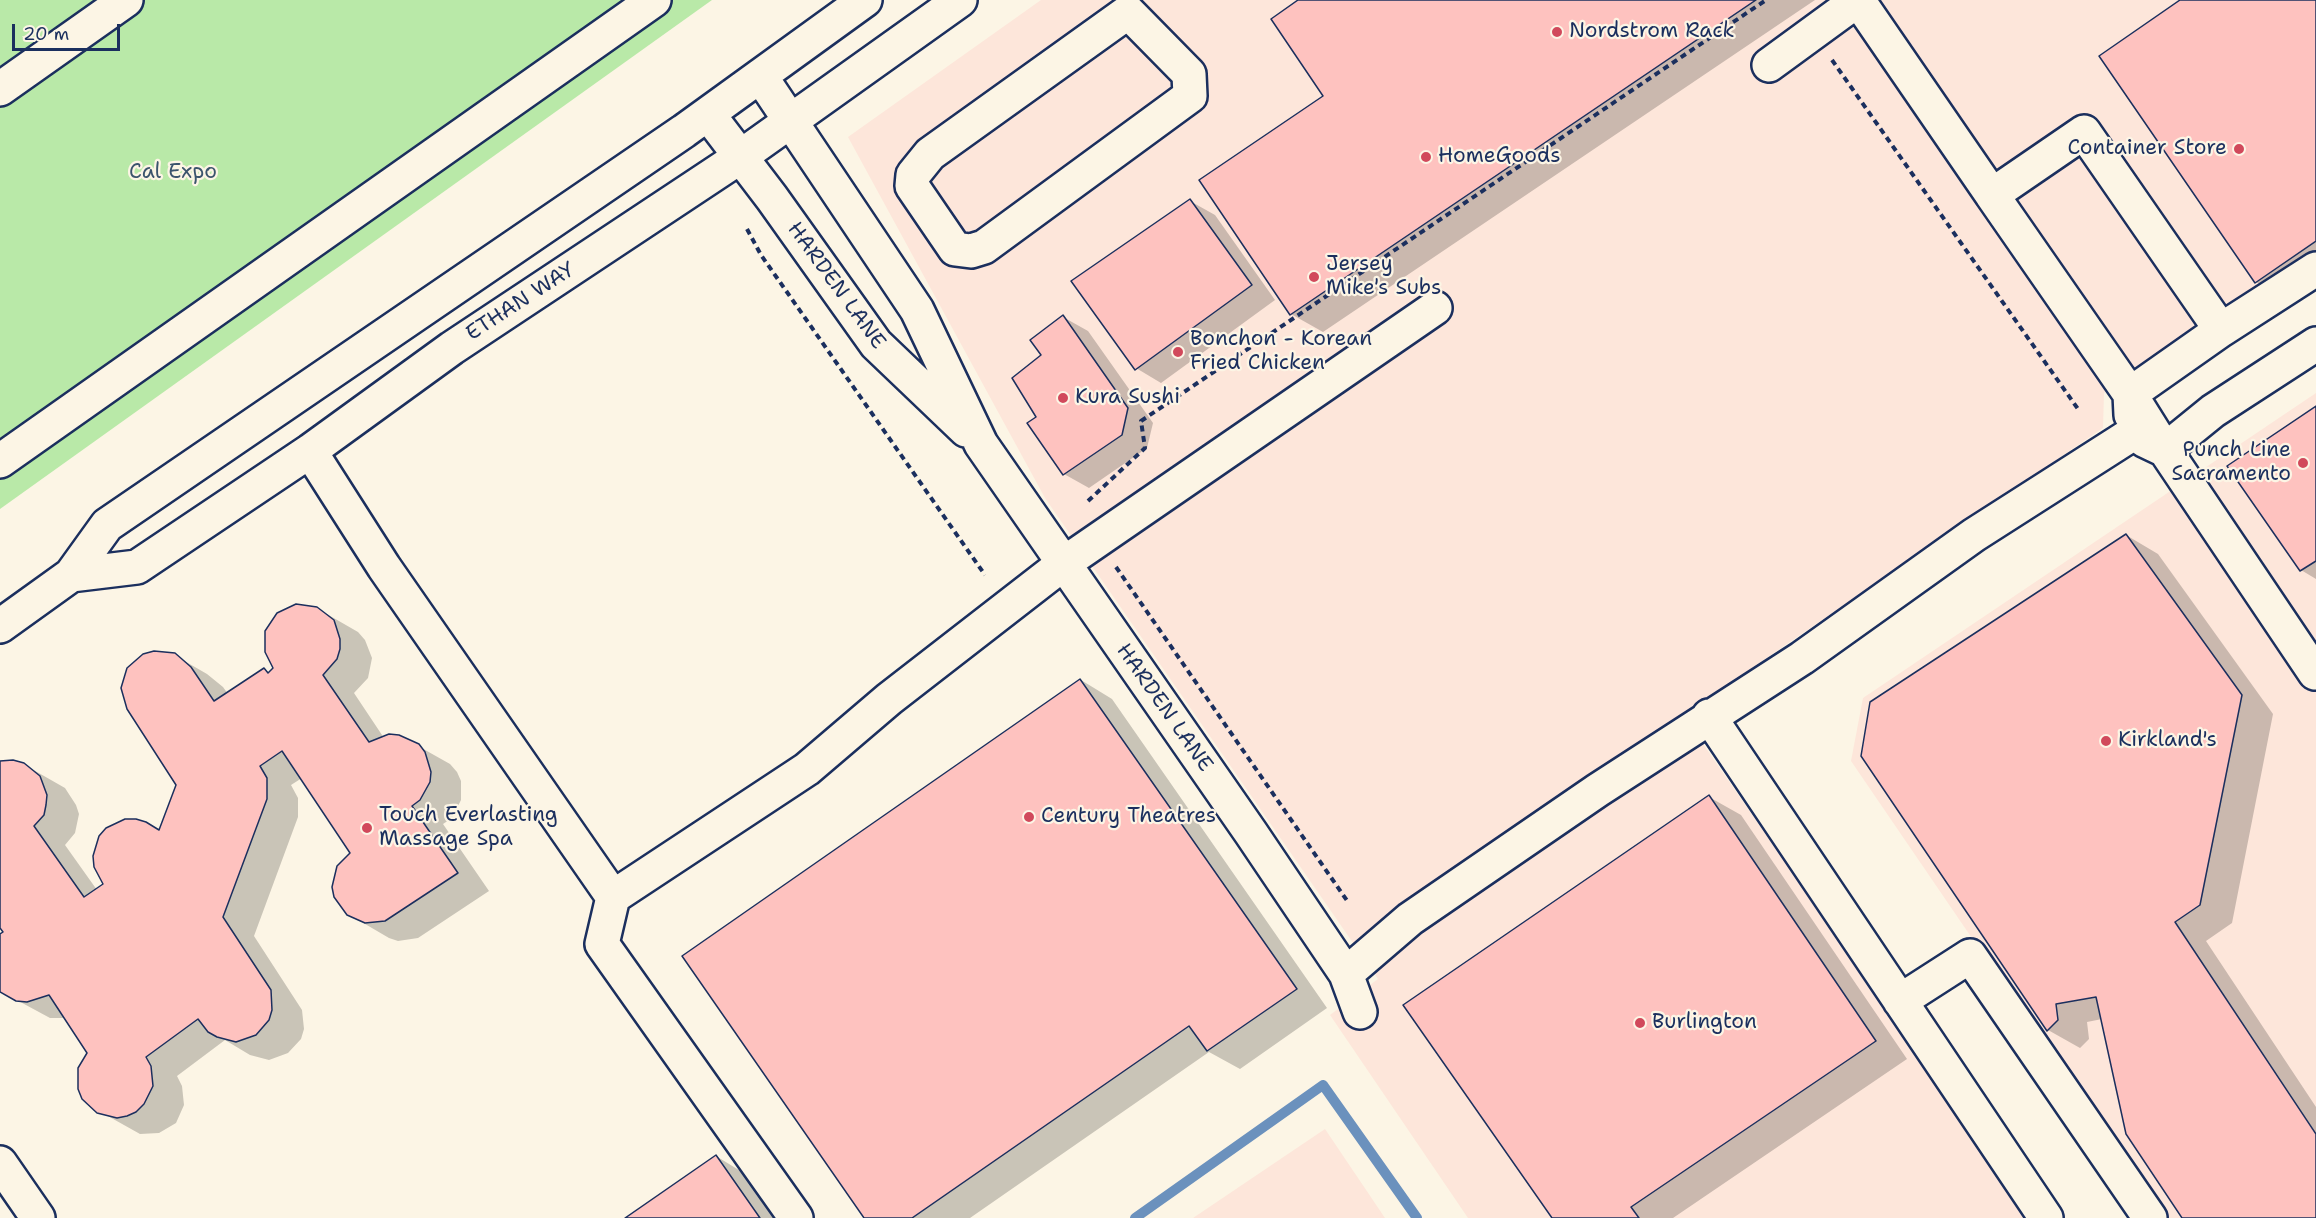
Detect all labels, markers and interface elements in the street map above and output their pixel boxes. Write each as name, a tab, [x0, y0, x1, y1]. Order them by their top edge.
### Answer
scale bar	[15, 12, 123, 50]
place label: Nordstrom Rack	[1569, 19, 1734, 45]
text: 20 m	[23, 22, 69, 46]
marker: Nordstrom Rack	[1550, 25, 1564, 39]
place label: Container Store	[2067, 136, 2227, 162]
marker: Container Store	[2232, 142, 2246, 156]
place label: HomeGoods	[1438, 144, 1561, 170]
marker: HomeGoods	[1419, 150, 1433, 164]
park label: Cal Expo	[129, 160, 217, 186]
street label: HARDEN LANE	[782, 218, 890, 354]
place label: Jersey Mike's Subs	[1326, 252, 1441, 302]
street label: ETHAN WAY	[462, 257, 580, 347]
marker: Jersey Mike's Subs	[1307, 270, 1321, 284]
place label: Bonchon - Korean Fried Chicken	[1190, 327, 1372, 377]
marker: Bonchon - Korean Fried Chicken	[1171, 345, 1185, 359]
place label: Kura Sushi	[1075, 385, 1180, 411]
marker: Kura Sushi	[1056, 391, 1070, 405]
place label: Punch Line Sacramento	[2171, 438, 2291, 488]
marker: Punch Line Sacramento	[2296, 456, 2310, 470]
street label: HARDEN LANE	[1111, 639, 1217, 777]
place label: Kirkland's	[2118, 728, 2217, 754]
marker: Kirkland's	[2099, 734, 2113, 748]
place label: Touch Everlasting Massage Spa	[379, 803, 558, 853]
place label: Century Theatres	[1041, 804, 1216, 830]
marker: Century Theatres	[1022, 810, 1036, 824]
marker: Touch Everlasting Massage Spa	[360, 821, 374, 835]
place label: Burlington	[1652, 1010, 1757, 1036]
marker: Burlington	[1633, 1016, 1647, 1030]

